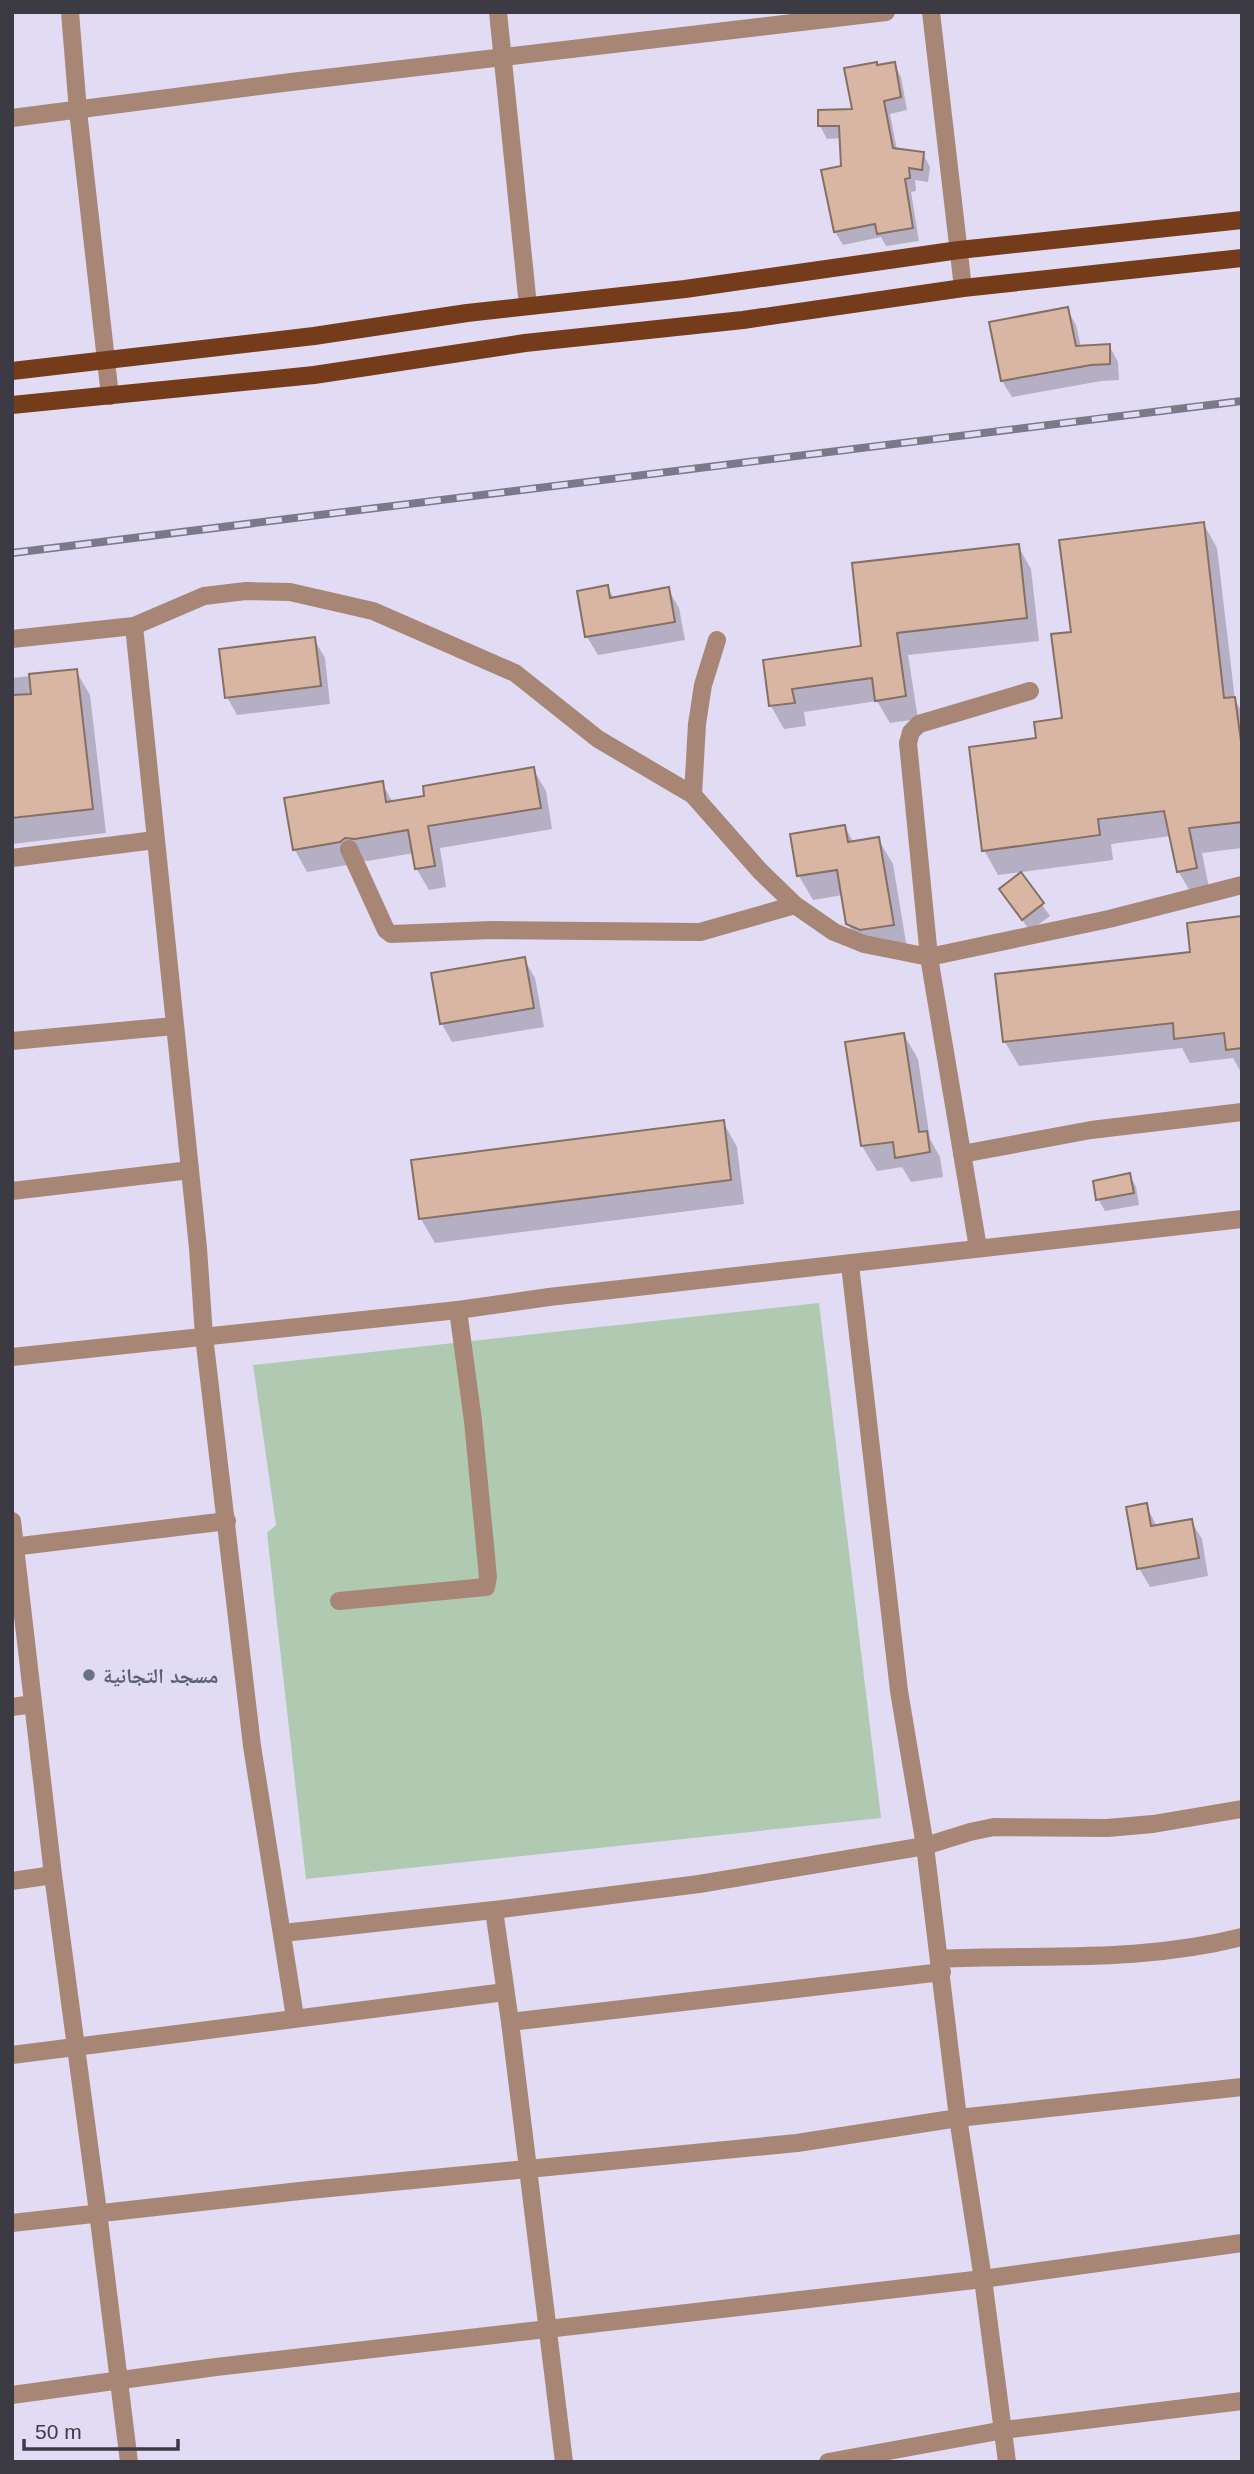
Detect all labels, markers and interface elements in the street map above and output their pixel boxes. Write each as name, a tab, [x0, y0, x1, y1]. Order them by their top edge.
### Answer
place label: مسجد التجانية	[103, 1664, 218, 1687]
marker: مسجد التجانية	[81, 1667, 97, 1683]
scale bar	[24, 2408, 178, 2452]
text: 50 m	[35, 2420, 82, 2443]

